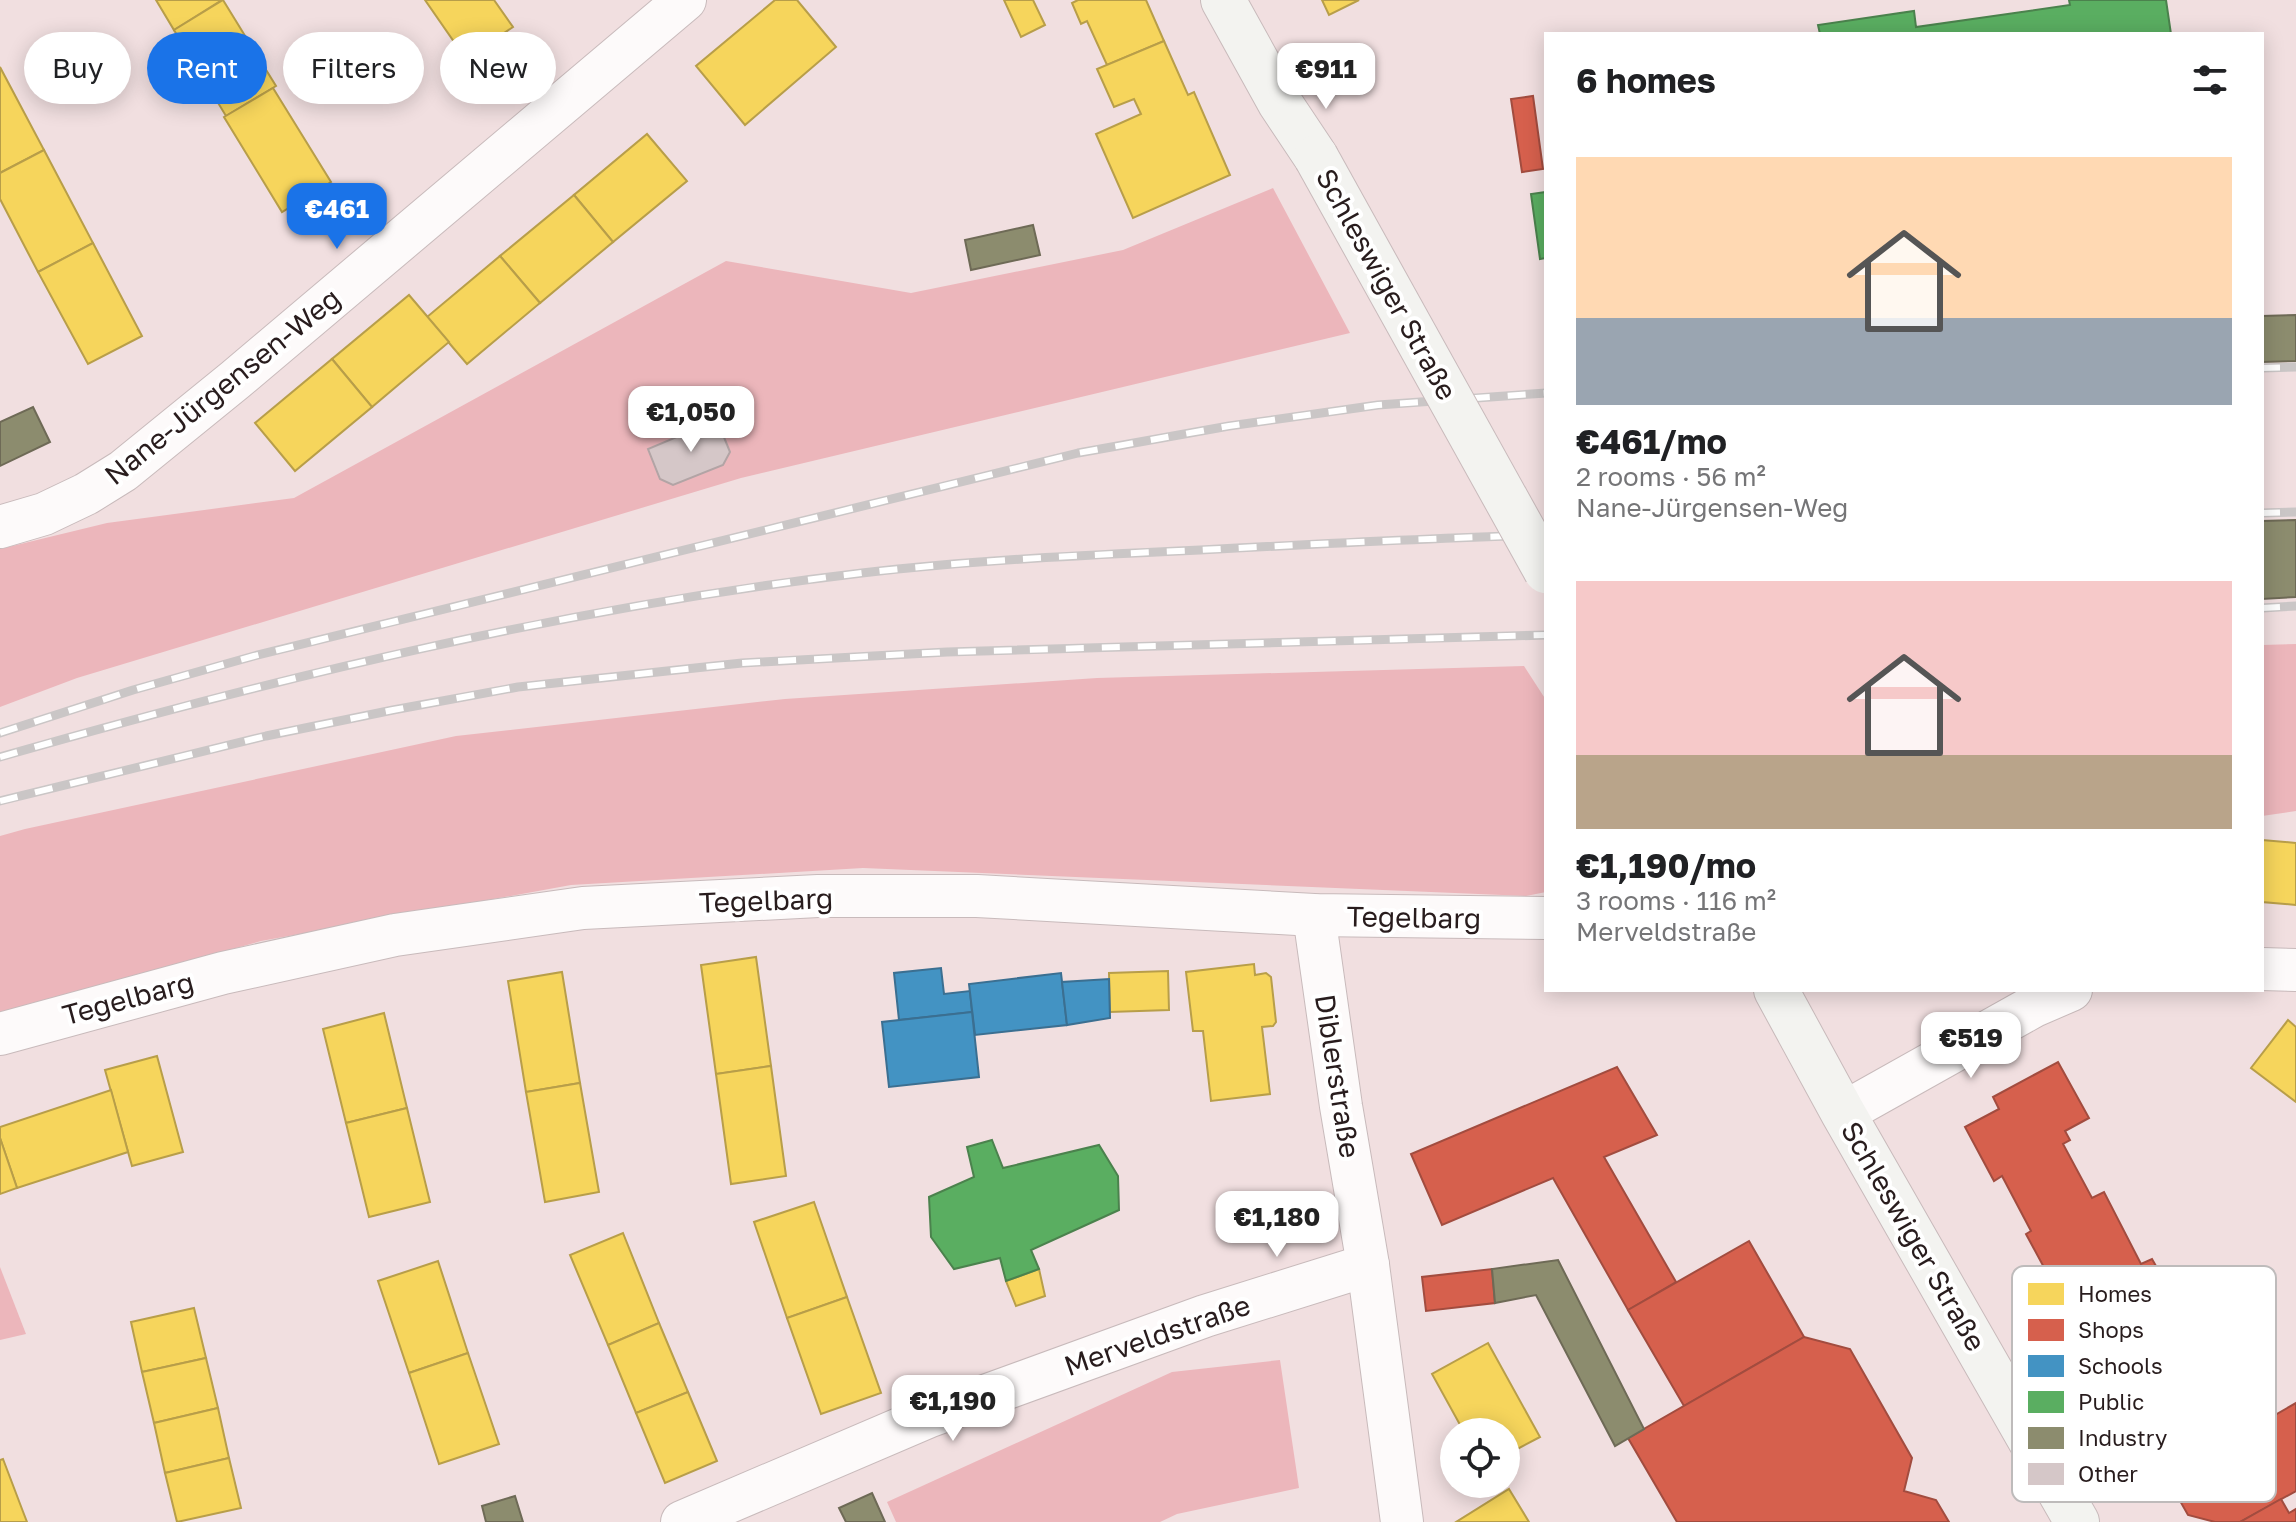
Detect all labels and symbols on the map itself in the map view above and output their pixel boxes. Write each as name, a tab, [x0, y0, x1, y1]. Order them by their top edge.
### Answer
pin: €911	[1279, 43, 1373, 111]
street label: Schleswiger Straße	[1310, 163, 1464, 405]
pin: €461	[290, 183, 384, 251]
street label: Nane-Jürgensen-Weg	[98, 281, 346, 491]
pin: €1,050	[626, 386, 756, 454]
street label: Tegelbarg	[698, 881, 834, 919]
street label: Tegelbarg	[1347, 899, 1481, 935]
street label: Tegelbarg	[59, 965, 197, 1031]
street label: Diblerstraße	[1309, 992, 1367, 1160]
pin: €519	[1924, 1012, 2018, 1080]
street label: Schleswiger Straße	[1835, 1115, 1993, 1357]
pin: €1,180	[1212, 1191, 1342, 1259]
legend	[2012, 1266, 2276, 1502]
text: Homes	[2078, 1280, 2152, 1307]
street label: Merveldstraße	[1060, 1288, 1254, 1382]
text: Shops	[2078, 1316, 2144, 1343]
text: Schools	[2078, 1352, 2163, 1379]
pin: €1,190	[888, 1375, 1018, 1443]
text: Public	[2078, 1388, 2144, 1415]
text: Industry	[2078, 1424, 2167, 1451]
text: Other	[2078, 1460, 2138, 1487]

